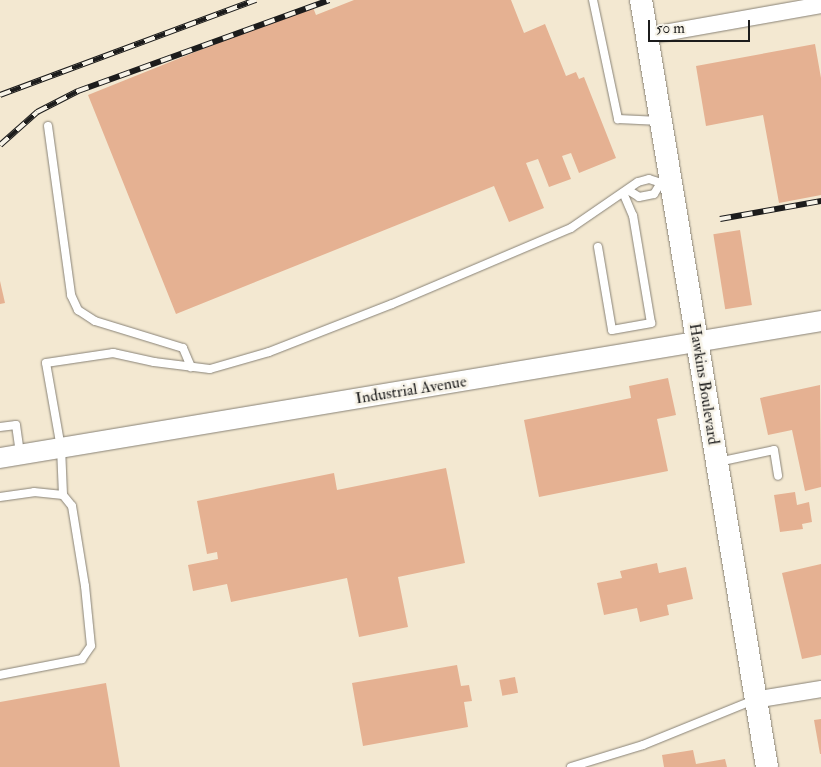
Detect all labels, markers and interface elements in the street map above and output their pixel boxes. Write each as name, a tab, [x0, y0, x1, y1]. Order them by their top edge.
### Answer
scale bar	[651, 10, 754, 42]
text: 50 m	[656, 19, 685, 38]
street label: Hawkins Boulevard	[685, 322, 723, 446]
street label: Industrial Avenue	[354, 372, 468, 408]

